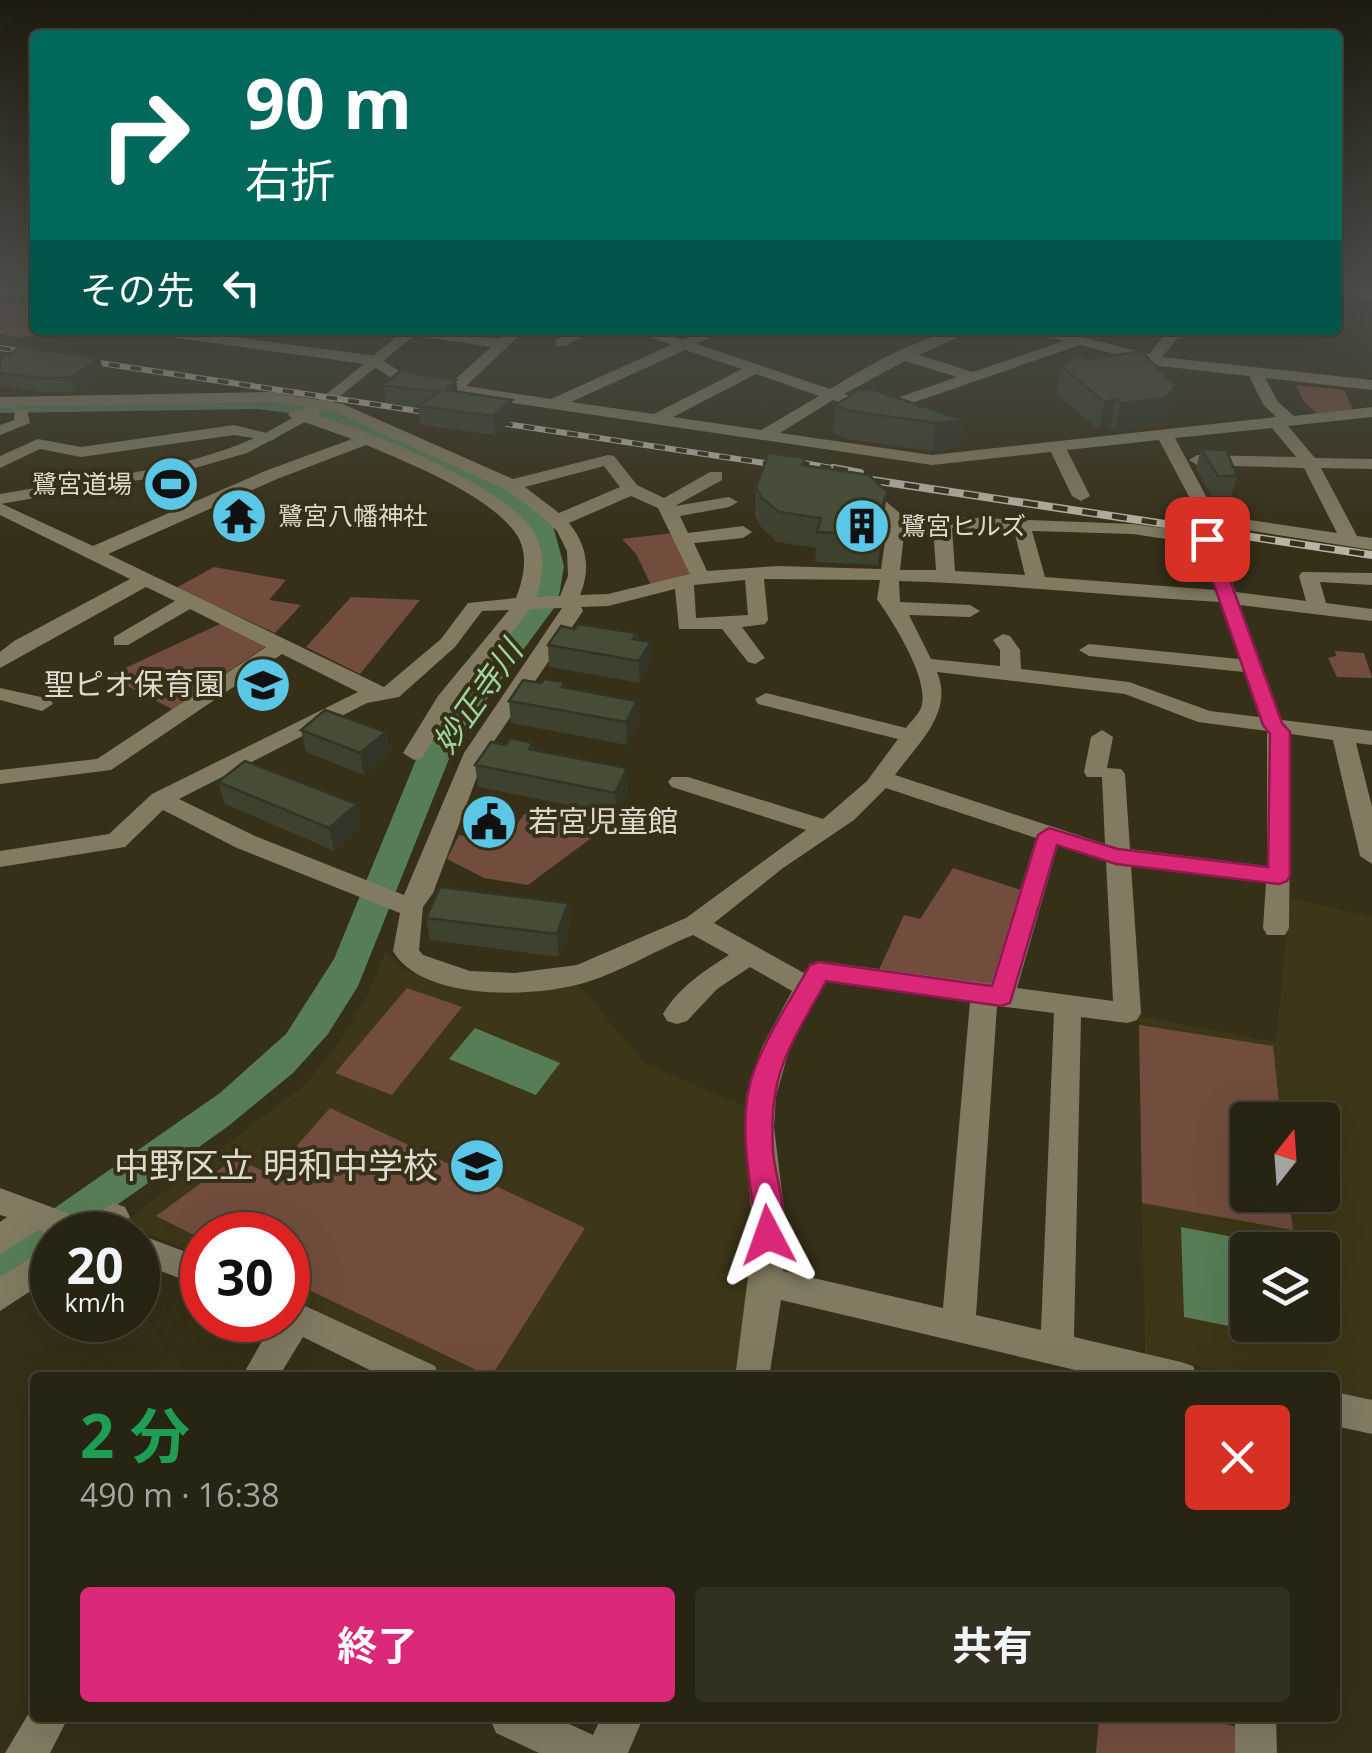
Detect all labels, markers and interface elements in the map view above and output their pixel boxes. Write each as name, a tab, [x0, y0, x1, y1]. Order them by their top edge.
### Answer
text: 90 m	[245, 54, 412, 150]
icon: right	[80, 70, 210, 200]
text: 右折	[245, 149, 335, 210]
icon: left	[214, 260, 269, 315]
text: その先	[80, 263, 194, 315]
sports icon: 鷺宮道場	[141, 454, 201, 514]
place label: 鷺宮道場	[32, 466, 132, 500]
temple icon: 鷺宮八幡神社	[209, 486, 269, 546]
building icon: 鷺宮ヒルズ	[832, 496, 892, 556]
pin	[1165, 497, 1250, 582]
place label: 鷺宮八幡神社	[278, 498, 428, 532]
place label: 鷺宮ヒルズ	[901, 508, 1026, 542]
icon: arrive	[1180, 512, 1235, 567]
water label: 妙正寺川	[422, 629, 533, 761]
school or university icon: 聖ピオ保育園	[233, 655, 293, 715]
place label: 聖ピオ保育園	[44, 663, 224, 704]
public building icon: 若宮児童館	[459, 792, 519, 852]
place label: 若宮児童館	[528, 800, 678, 841]
north arrow	[1230, 1102, 1340, 1212]
map controls	[1230, 1102, 1340, 1342]
school or university icon: 中野区立 明和中学校	[447, 1136, 507, 1196]
place label: 中野区立 明和中学校	[114, 1141, 438, 1188]
position arrow	[716, 1183, 820, 1287]
speed limit sign: 30	[180, 1212, 310, 1342]
text: 20	[66, 1231, 124, 1299]
button: layers	[1230, 1232, 1340, 1342]
text: km/h	[65, 1285, 125, 1319]
text: 2 分	[80, 1394, 190, 1476]
button: close	[1185, 1405, 1290, 1510]
text: 490 m · 16:38	[80, 1473, 279, 1516]
button: 終了	[80, 1587, 675, 1702]
button: 共有	[695, 1587, 1290, 1702]

